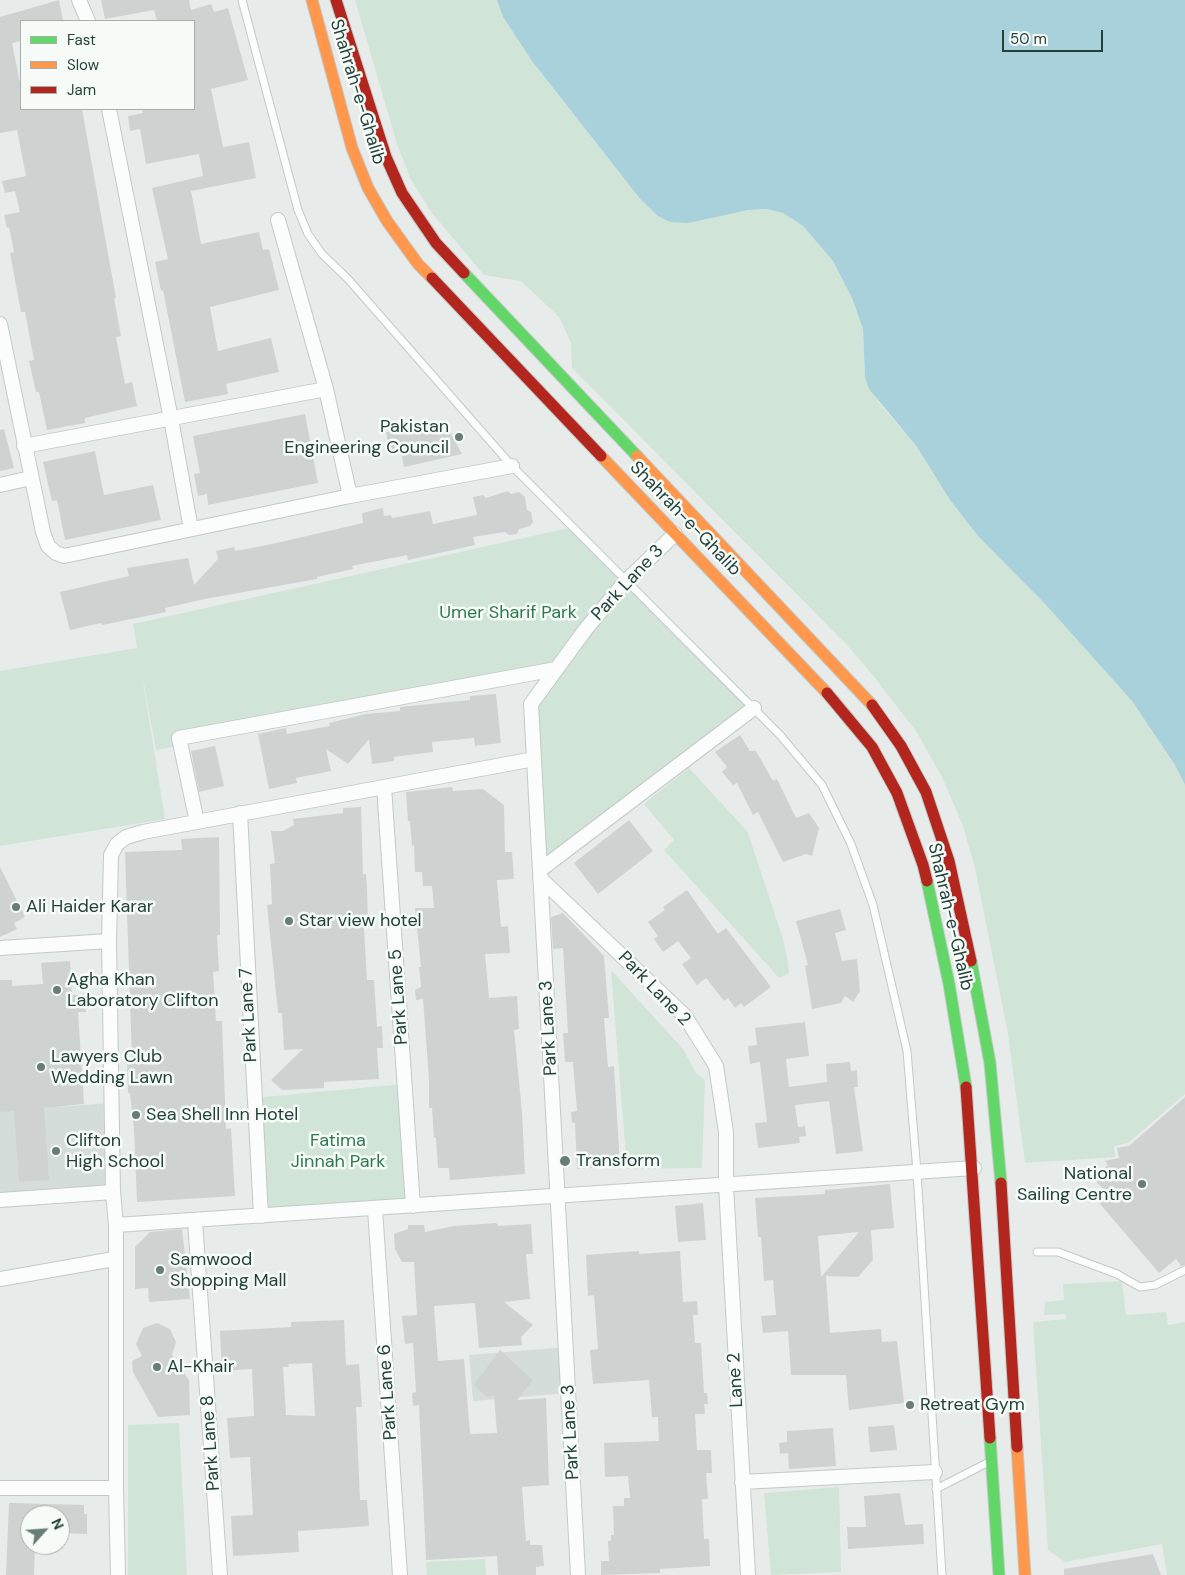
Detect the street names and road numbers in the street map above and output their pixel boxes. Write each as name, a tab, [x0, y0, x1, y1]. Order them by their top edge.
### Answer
street label: Shahrah-e-Ghalib	[325, 17, 389, 167]
street label: Shahrah-e-Ghalib	[625, 457, 745, 581]
street label: Park Lane 3	[588, 541, 668, 625]
street label: Shahrah-e-Ghalib	[923, 841, 977, 993]
street label: Park Lane 2	[613, 947, 695, 1031]
street label: Park Lane 5	[385, 948, 413, 1046]
street label: Park Lane 7	[236, 967, 262, 1063]
street label: Park Lane 3	[536, 980, 562, 1076]
street label: Park Lane 6	[374, 1343, 402, 1441]
street label: Lane 2	[724, 1352, 748, 1408]
street label: Park Lane 3	[558, 1384, 584, 1480]
street label: Park Lane 8	[197, 1394, 225, 1492]

